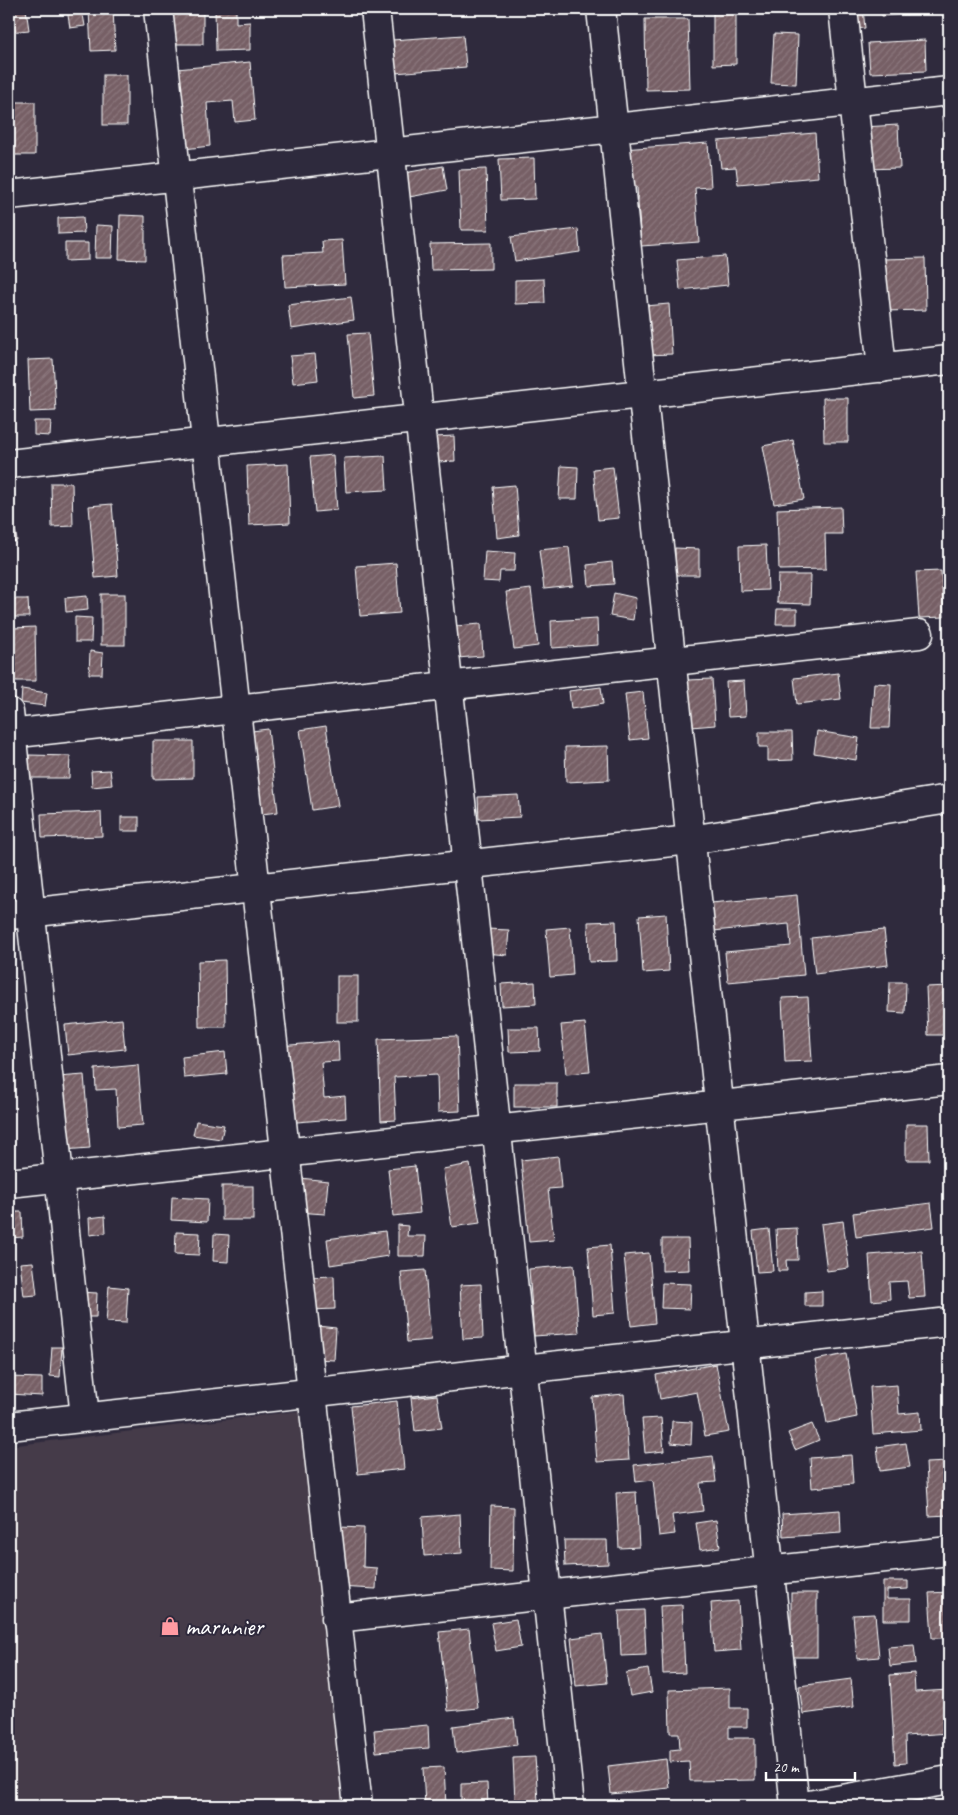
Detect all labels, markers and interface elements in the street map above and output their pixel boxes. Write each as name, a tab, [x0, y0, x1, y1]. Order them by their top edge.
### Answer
place label: marnnier	[185, 1611, 265, 1643]
shop icon: marnnier	[159, 1615, 181, 1637]
scale bar	[766, 1750, 854, 1782]
text: 20 m	[773, 1758, 800, 1777]

